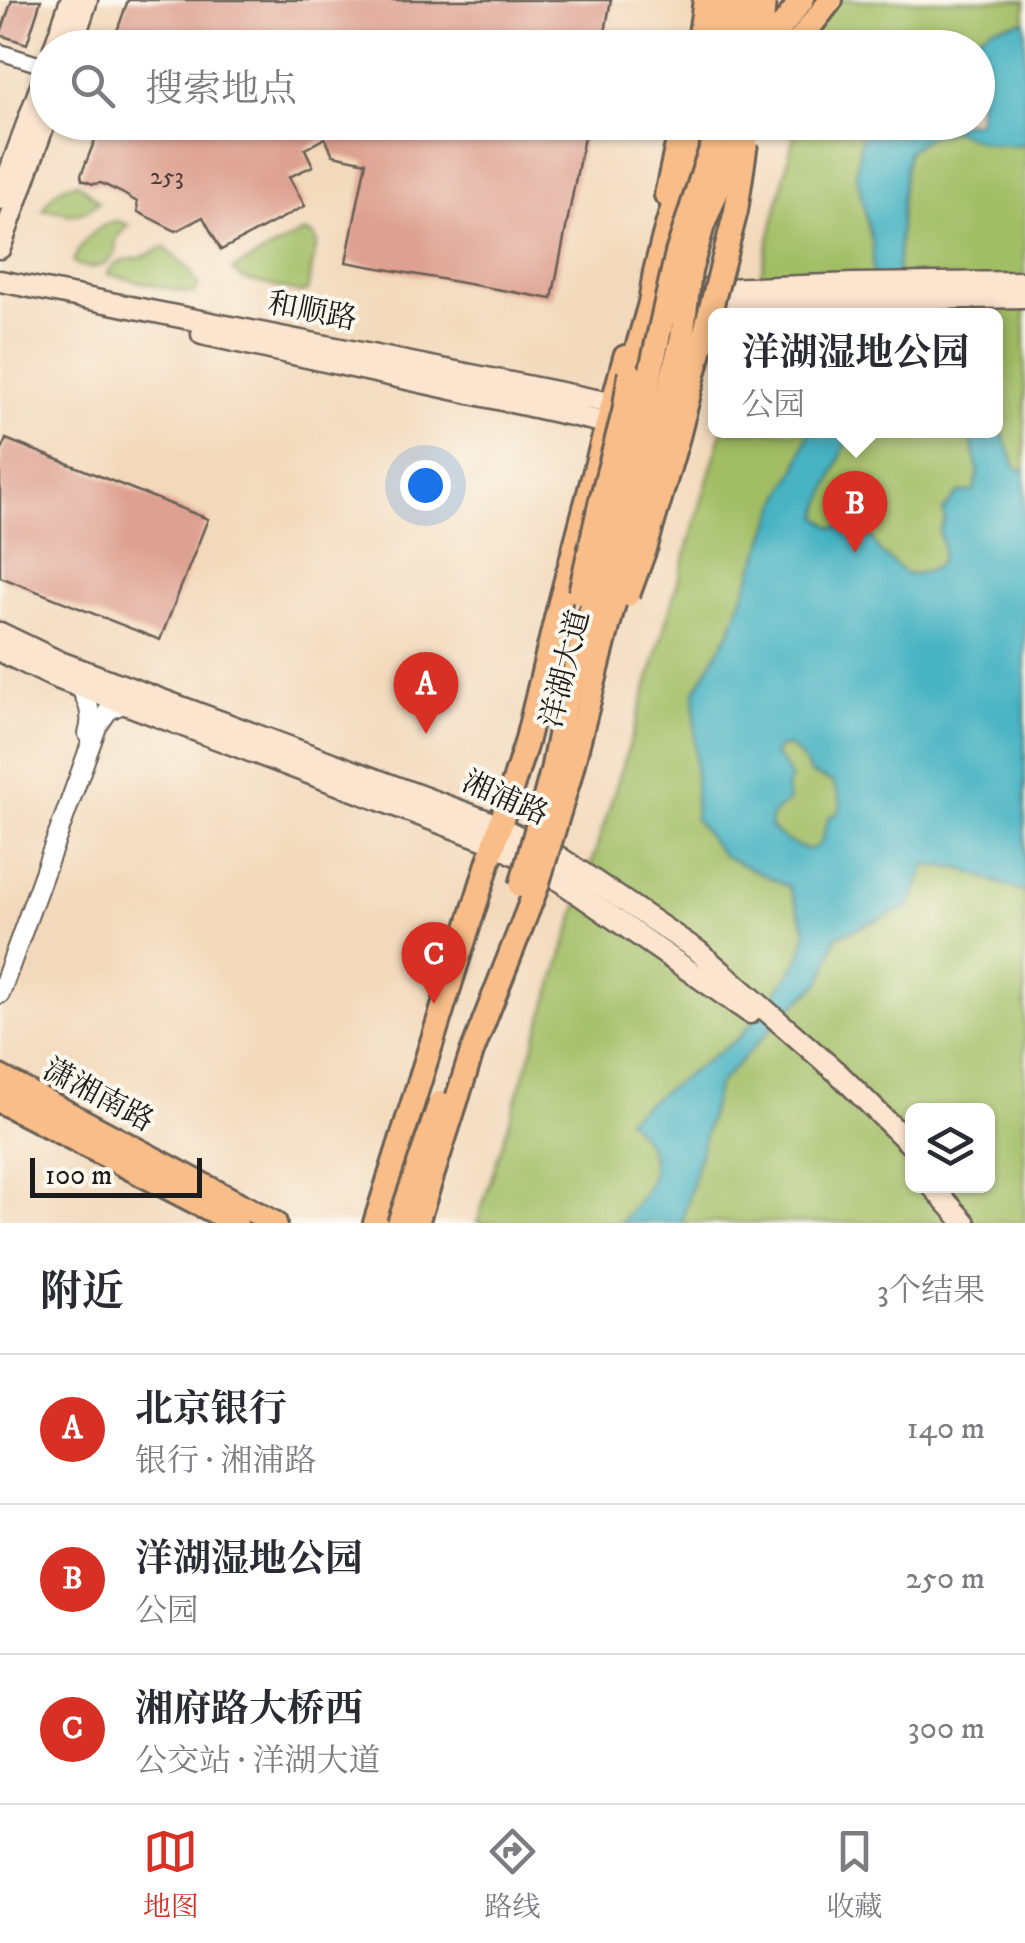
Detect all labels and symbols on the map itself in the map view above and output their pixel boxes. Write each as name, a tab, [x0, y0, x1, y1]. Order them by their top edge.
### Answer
house number: 253	[150, 161, 184, 192]
street label: 和顺路	[264, 285, 360, 339]
your location	[400, 460, 451, 511]
pin: B	[822, 470, 888, 553]
street label: 洋湖大道	[534, 606, 598, 732]
pin: A	[394, 652, 458, 734]
street label: 湘浦路	[456, 764, 554, 834]
pin: C	[402, 922, 466, 1004]
street label: 潇湘南路	[36, 1051, 160, 1141]
scale bar	[30, 1153, 202, 1198]

